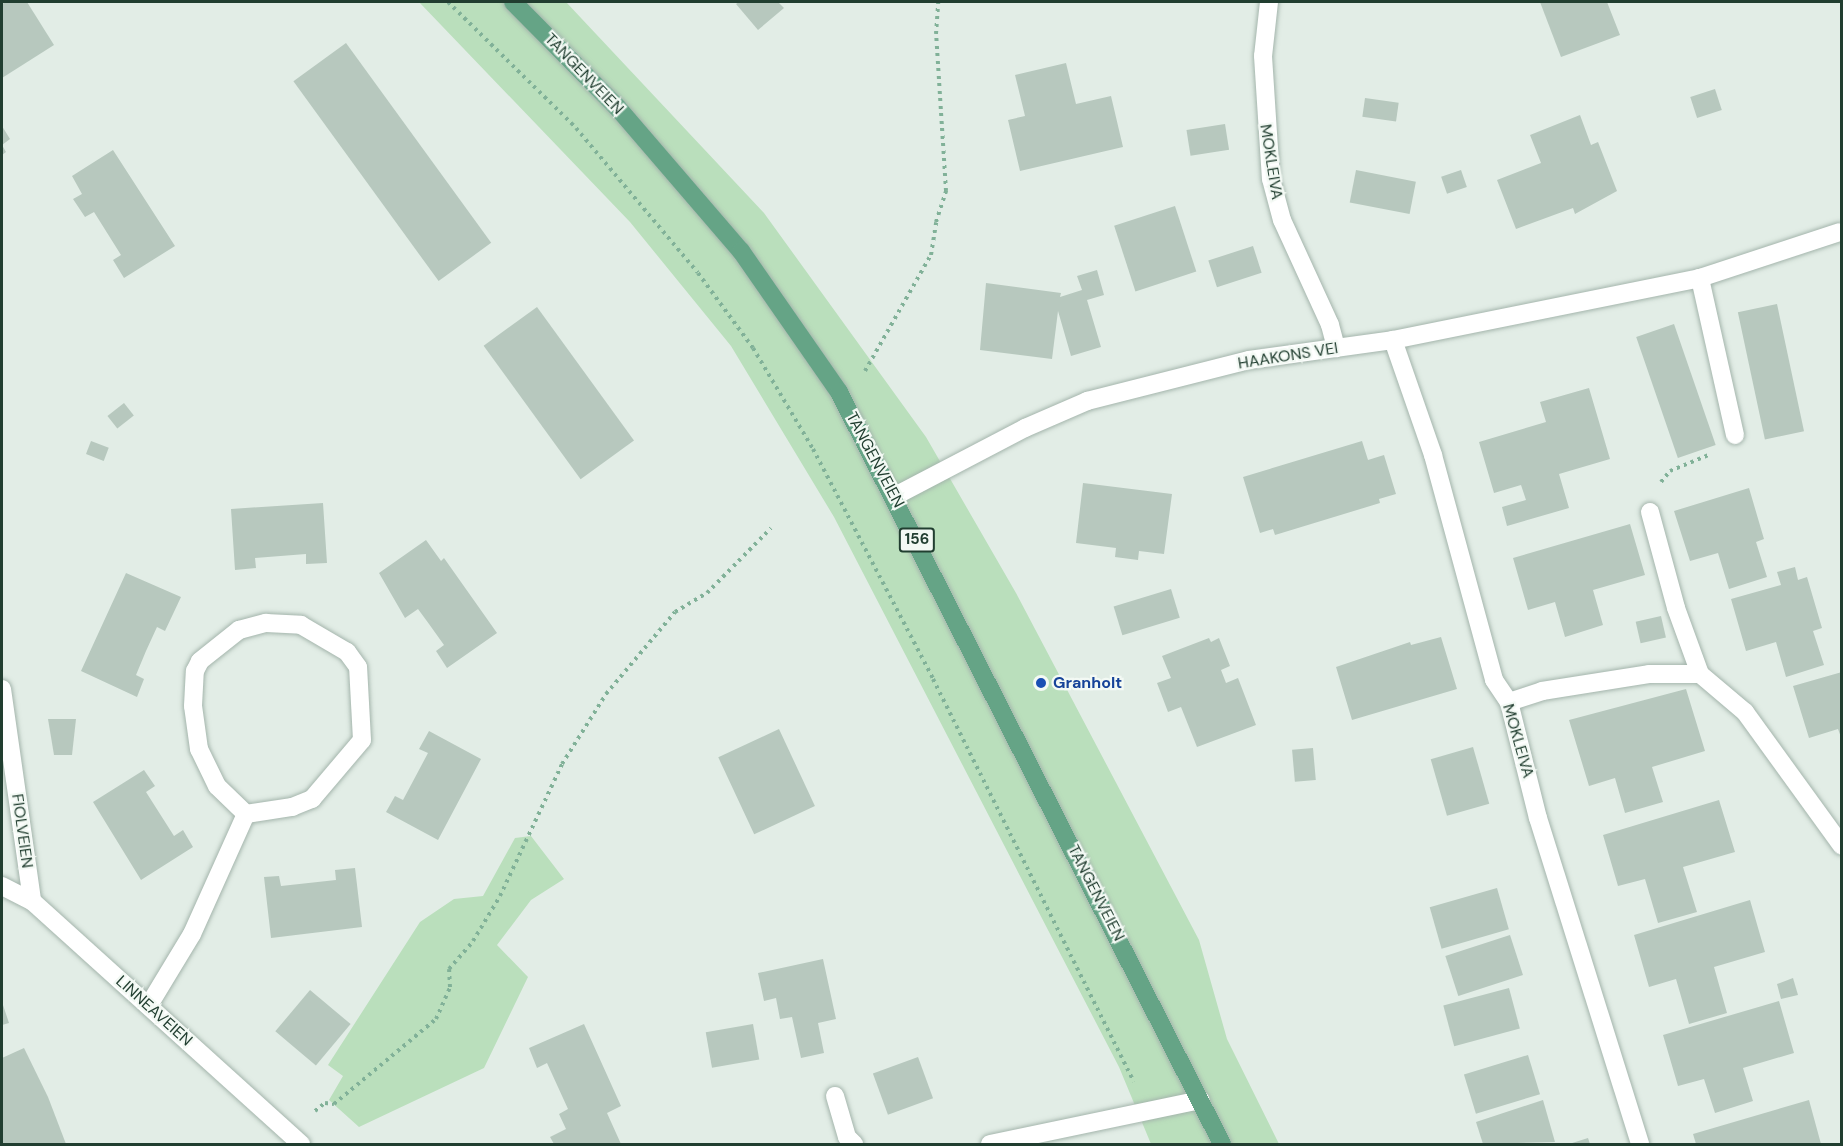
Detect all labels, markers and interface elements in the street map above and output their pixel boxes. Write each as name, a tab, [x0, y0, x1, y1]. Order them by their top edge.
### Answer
street label: TANGENVEIEN	[541, 29, 627, 119]
street label: MOKLEIVA	[1256, 123, 1286, 201]
street label: HAAKONS VEI	[1236, 339, 1340, 373]
street label: TANGENVEIEN	[842, 409, 908, 511]
road number: 156	[898, 528, 936, 552]
place label: Granholt	[1053, 673, 1122, 693]
marker: Granholt	[1034, 676, 1048, 690]
street label: MOKLEIVA	[1498, 702, 1538, 780]
street label: FIOLVEIEN	[7, 793, 37, 869]
street label: TANGENVEIEN	[1064, 842, 1128, 944]
street label: LINNEAVEIEN	[112, 972, 196, 1050]

